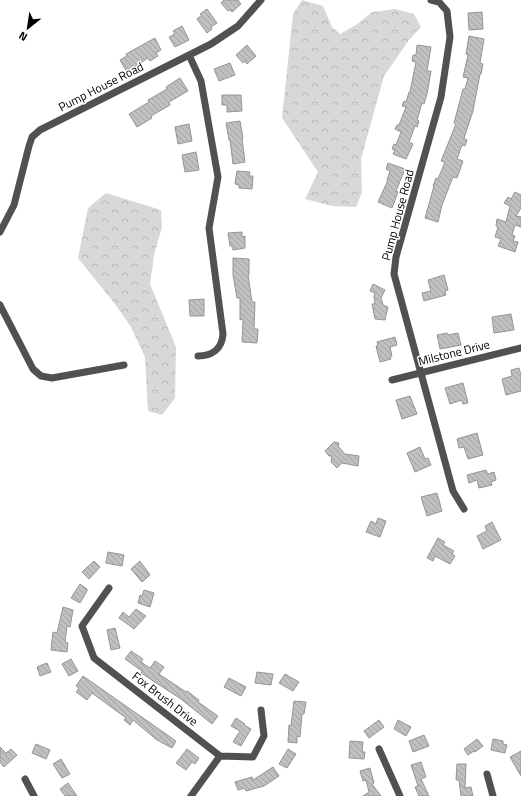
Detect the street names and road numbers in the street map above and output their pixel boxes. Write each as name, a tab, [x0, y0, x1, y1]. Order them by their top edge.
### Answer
street label: Pump House Road	[55, 57, 147, 116]
street label: Pump House Road	[376, 167, 419, 262]
street label: Milstone Drive	[416, 334, 492, 371]
street label: Fox Brush Drive	[128, 667, 202, 730]

